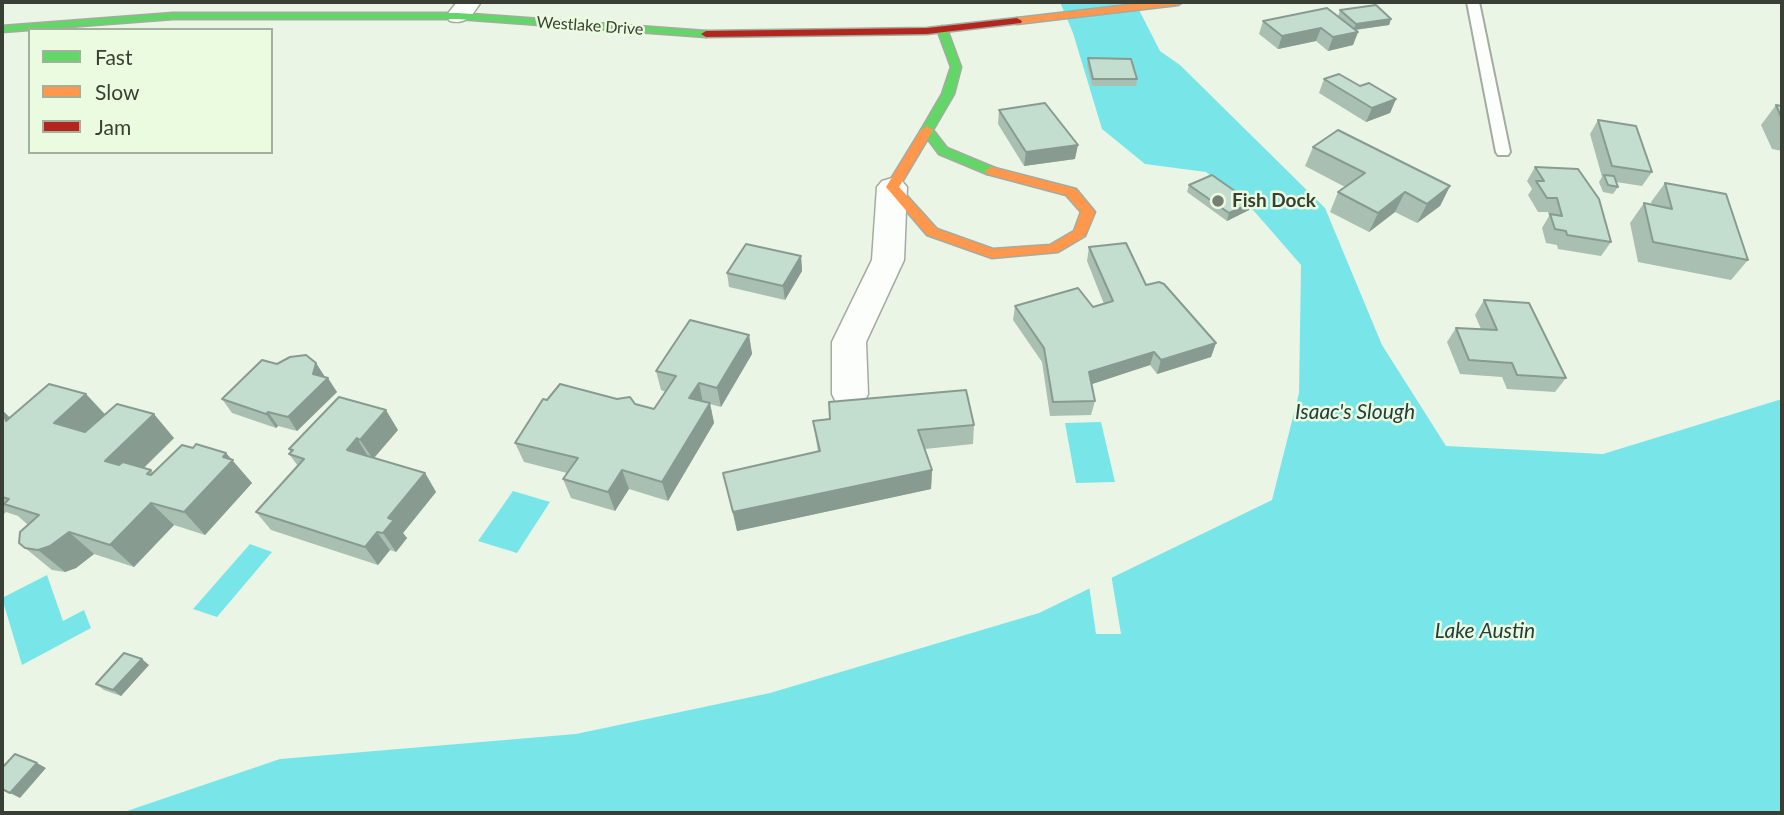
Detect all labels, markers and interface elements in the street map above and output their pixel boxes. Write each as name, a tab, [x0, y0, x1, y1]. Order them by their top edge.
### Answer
street label: Westlake Drive	[536, 13, 644, 39]
legend	[28, 28, 273, 154]
text: Fast	[95, 44, 132, 69]
text: Slow	[95, 79, 139, 104]
text: Jam	[95, 114, 131, 139]
place label: Fish Dock	[1232, 190, 1316, 212]
marker: Fish Dock	[1210, 193, 1226, 209]
water label: Isaac's Slough	[1295, 399, 1415, 425]
water label: Lake Austin	[1435, 618, 1535, 644]

